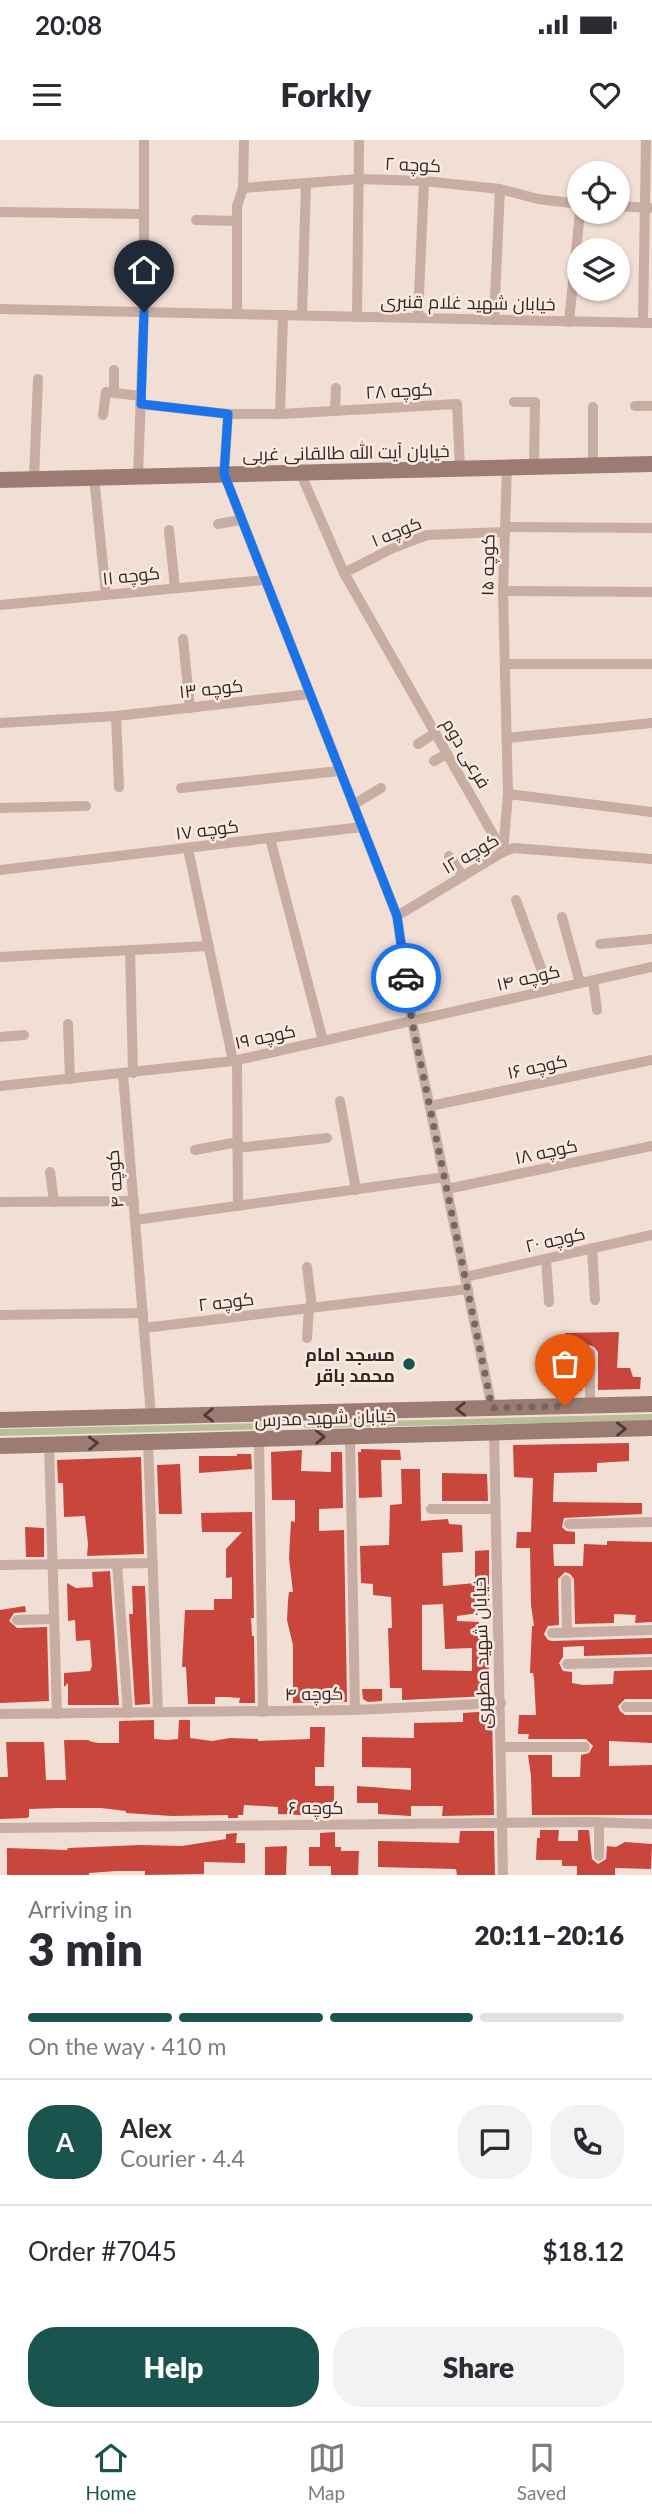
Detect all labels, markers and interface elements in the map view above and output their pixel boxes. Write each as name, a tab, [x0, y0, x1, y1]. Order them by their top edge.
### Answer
text: 20:08	[35, 9, 102, 41]
text: Forkly	[281, 75, 371, 114]
icon: menu	[28, 76, 66, 114]
icon: heart	[586, 76, 624, 114]
street label: کوچه ۲	[384, 152, 442, 178]
map controls	[567, 161, 630, 301]
button: locate	[567, 161, 630, 224]
button: layers	[567, 238, 630, 301]
pin	[114, 240, 174, 312]
icon: home	[125, 251, 163, 289]
street label: خیابان شهید غلام قنبری	[380, 289, 556, 317]
street label: کوچه ۲۸	[365, 377, 433, 405]
street label: خیابان آیت الله طالقانی غربی	[242, 439, 450, 466]
street label: کوچه ۱	[368, 511, 425, 553]
street label: کوچه ۱۵	[475, 534, 501, 596]
street label: کوچه ۱۱	[101, 561, 161, 591]
street label: کوچه ۱۳	[178, 674, 244, 704]
street label: فرعی دوم	[436, 714, 496, 793]
street label: کوچه ۱۷	[174, 814, 240, 846]
street label: کوچه ۱۲	[438, 828, 503, 880]
courier	[371, 943, 441, 1013]
icon: car	[387, 959, 425, 997]
street label: کوچه ۱۴	[494, 959, 562, 997]
street label: کوچه ۱۹	[233, 1019, 298, 1055]
street label: کوچه ۱۶	[505, 1049, 569, 1085]
street label: کوچه ۱۸	[513, 1134, 580, 1170]
street label: کوچه ۴	[100, 1149, 130, 1209]
street label: کوچه ۲۰	[523, 1221, 587, 1258]
street label: کوچه ۲	[197, 1287, 255, 1317]
pin	[535, 1334, 595, 1406]
place label: مسجد امام محمد باقر	[305, 1343, 395, 1387]
icon: bag	[546, 1345, 584, 1383]
marker: مسجد امام محمد باقر	[401, 1356, 417, 1372]
one-way arrow	[456, 1401, 467, 1416]
street label: خیابان شهید مدرس	[254, 1404, 396, 1431]
one-way arrow	[204, 1407, 215, 1422]
one-way arrow	[616, 1421, 627, 1436]
one-way arrow	[315, 1429, 326, 1444]
one-way arrow	[87, 1435, 98, 1450]
street label: خیابان شهید مطهری	[467, 1577, 496, 1729]
street label: کوچه ۴	[285, 1681, 344, 1707]
street label: کوچه ۶	[288, 1796, 344, 1820]
text: Arriving in	[28, 1895, 132, 1923]
text: 20:11–20:16	[474, 1919, 624, 1951]
text: 3 min	[28, 1921, 143, 1976]
text: On the way · 410 m	[28, 2032, 227, 2060]
button: chat	[458, 2105, 532, 2179]
button: phone	[550, 2105, 624, 2179]
text: Alex	[120, 2112, 172, 2144]
text: A	[56, 2126, 74, 2158]
text: Courier · 4.4	[120, 2144, 245, 2172]
text: Order #7045	[28, 2235, 177, 2267]
text: $18.12	[542, 2235, 624, 2267]
button: Help	[28, 2327, 319, 2407]
button: Share	[333, 2327, 624, 2407]
tab: Home	[86, 2439, 136, 2504]
tab: Map	[308, 2439, 346, 2504]
tab: Saved	[517, 2439, 566, 2504]

